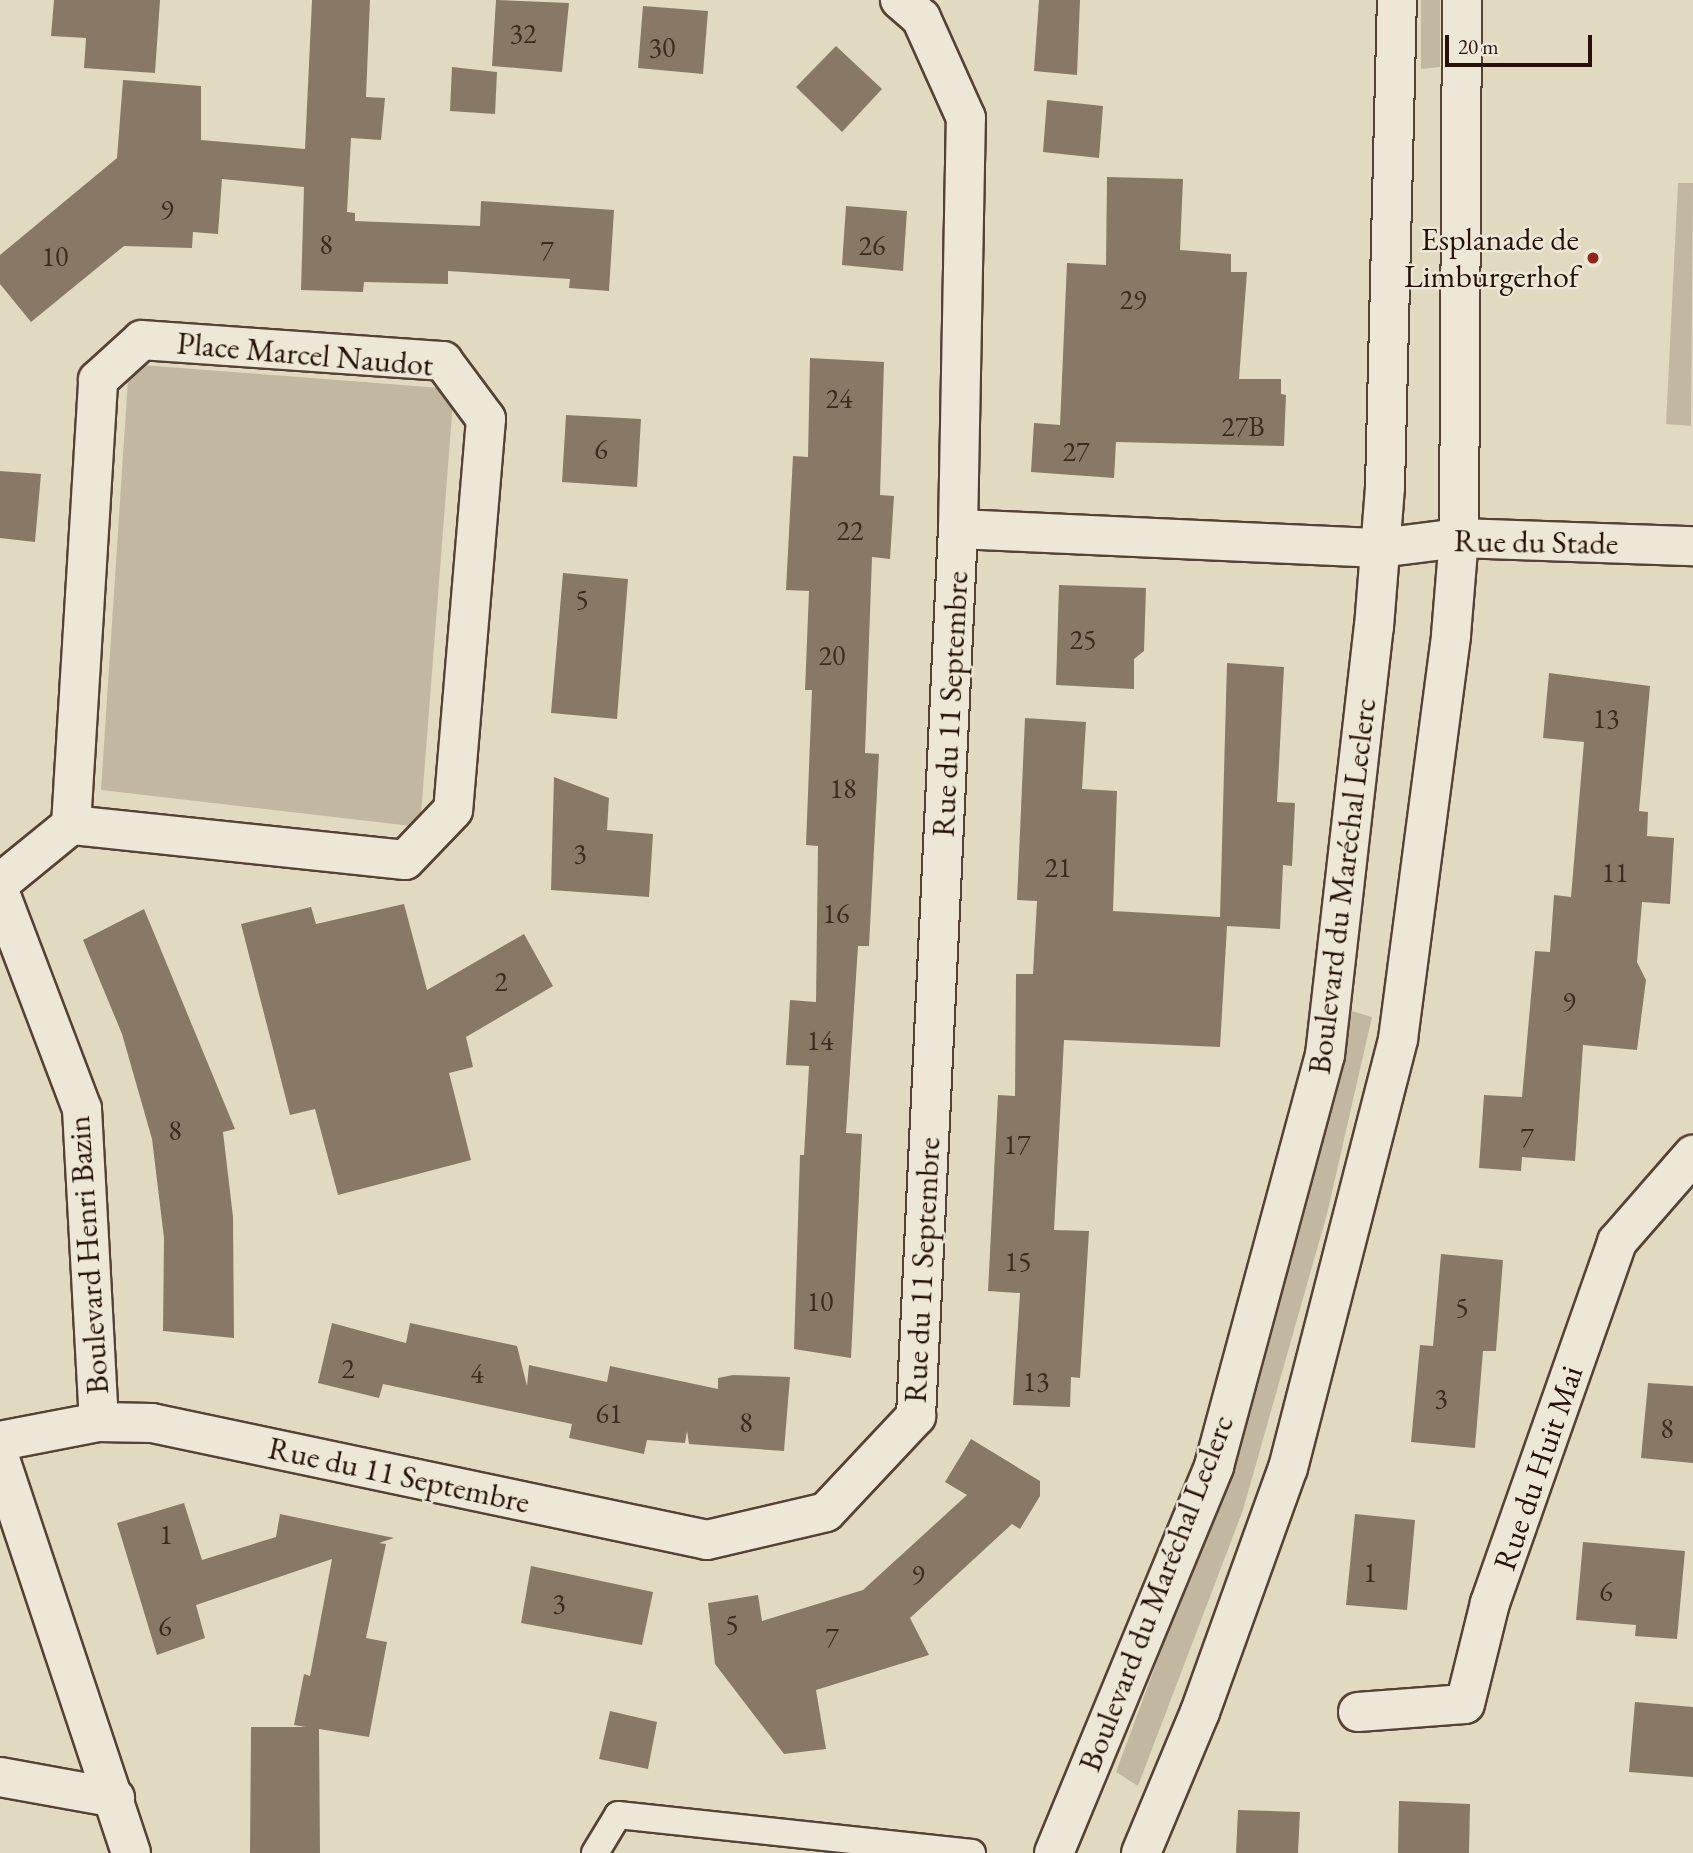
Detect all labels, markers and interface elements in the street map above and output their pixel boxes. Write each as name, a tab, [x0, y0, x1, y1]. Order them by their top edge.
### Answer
house number: 32	[510, 16, 536, 50]
scale bar	[1448, 21, 1595, 65]
house number: 30	[649, 30, 675, 64]
text: 20 m	[1458, 33, 1499, 60]
house number: 9	[160, 192, 174, 226]
place label: Esplanade de Limburgerhof	[1404, 221, 1579, 296]
house number: 8	[319, 227, 333, 261]
house number: 26	[859, 228, 885, 262]
house number: 7	[540, 233, 554, 267]
house number: 10	[42, 239, 68, 273]
marker: Esplanade de Limburgerhof	[1585, 250, 1601, 266]
house number: 29	[1120, 282, 1146, 316]
street label: Place Marcel Naudot	[175, 324, 435, 384]
house number: 24	[826, 381, 852, 415]
house number: 27B	[1221, 409, 1265, 443]
house number: 6	[594, 432, 608, 466]
house number: 27	[1063, 434, 1089, 468]
house number: 22	[837, 513, 863, 547]
street label: Rue du Stade	[1453, 521, 1619, 563]
street label: Rue du 11 Septembre	[924, 570, 976, 838]
house number: 5	[575, 582, 589, 616]
house number: 25	[1070, 622, 1096, 656]
house number: 20	[819, 638, 845, 672]
street label: Boulevard du Maréchal Leclerc	[1300, 696, 1384, 1076]
house number: 13	[1593, 701, 1619, 735]
house number: 18	[830, 771, 856, 805]
house number: 3	[573, 836, 587, 870]
house number: 21	[1045, 850, 1071, 884]
house number: 11	[1602, 855, 1628, 889]
house number: 16	[823, 896, 849, 930]
house number: 2	[494, 964, 508, 998]
house number: 9	[1562, 984, 1576, 1018]
house number: 14	[807, 1023, 833, 1057]
house number: 8	[168, 1113, 182, 1147]
street label: Boulevard Henri Bazin	[59, 1114, 117, 1396]
house number: 7	[1520, 1120, 1534, 1154]
house number: 17	[1004, 1127, 1030, 1161]
street label: Rue du 11 Septembre	[896, 1136, 948, 1404]
house number: 15	[1005, 1244, 1031, 1278]
house number: 10	[807, 1284, 833, 1318]
house number: 5	[1455, 1290, 1469, 1324]
house number: 2	[341, 1351, 355, 1385]
house number: 4	[470, 1356, 484, 1390]
street label: Rue du Huit Mai	[1485, 1361, 1591, 1575]
house number: 13	[1023, 1364, 1049, 1398]
house number: 3	[1434, 1381, 1448, 1415]
house number: 61	[596, 1396, 622, 1430]
house number: 8	[739, 1405, 753, 1439]
street label: Boulevard du Maréchal Leclerc	[1070, 1409, 1242, 1777]
house number: 8	[1660, 1411, 1674, 1445]
street label: Rue du 11 Septembre	[265, 1429, 533, 1521]
house number: 1	[159, 1517, 173, 1551]
house number: 1	[1363, 1555, 1377, 1589]
house number: 9	[911, 1557, 925, 1591]
house number: 6	[1599, 1574, 1613, 1608]
house number: 3	[552, 1586, 566, 1620]
house number: 5	[725, 1607, 739, 1641]
house number: 6	[158, 1609, 172, 1643]
house number: 7	[825, 1620, 839, 1654]

